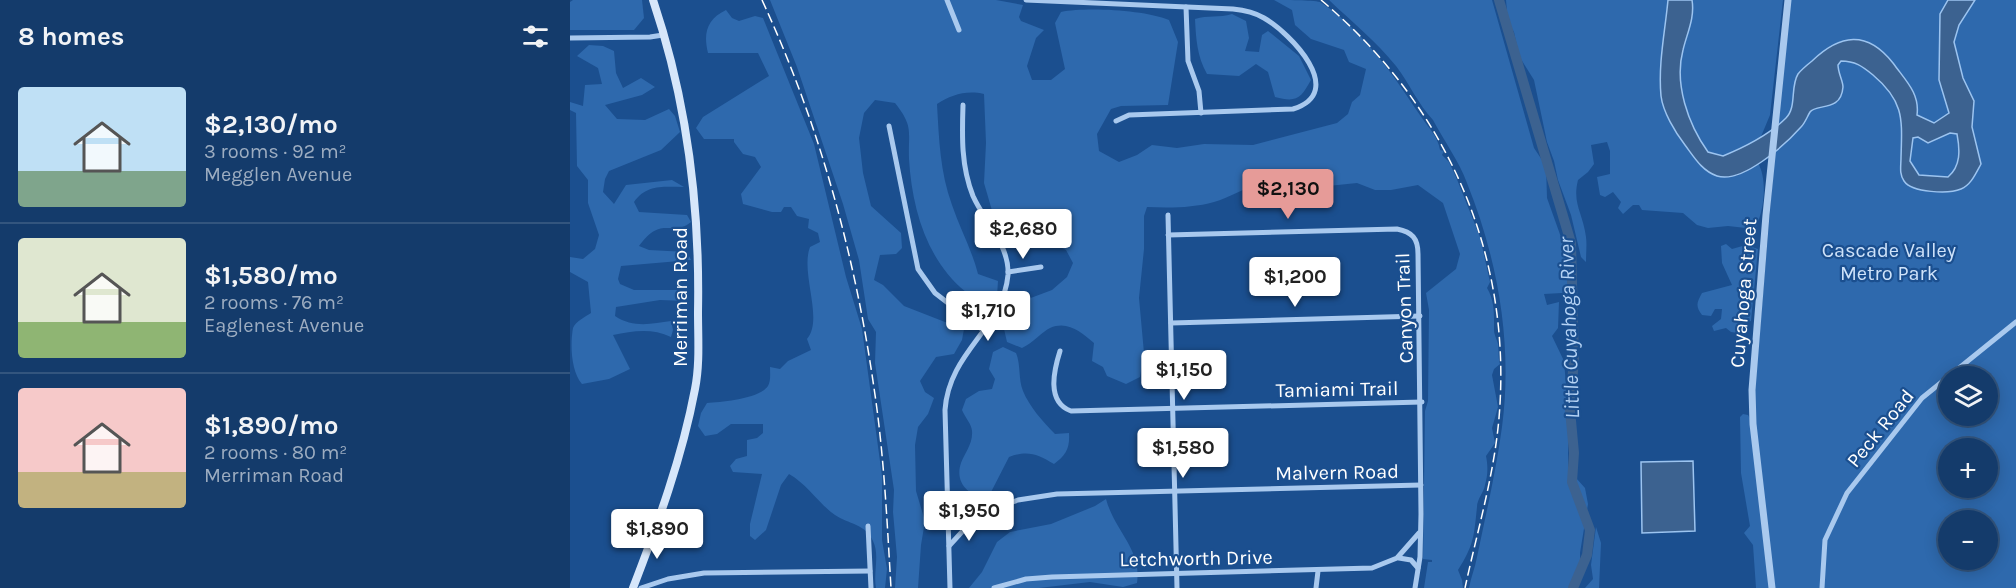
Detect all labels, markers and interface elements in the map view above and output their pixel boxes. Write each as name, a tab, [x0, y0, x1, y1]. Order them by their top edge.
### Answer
icon: filters	[519, 20, 552, 53]
text: 8 homes	[18, 21, 124, 52]
text: $2,130/mo	[204, 109, 338, 140]
icon: home	[66, 111, 138, 183]
text: 3 rooms · 92 m²	[204, 140, 347, 163]
text: Megglen Avenue	[204, 163, 352, 186]
pin: $2,130	[1239, 169, 1337, 220]
text: $2,130	[1256, 177, 1320, 200]
pin: $2,680	[974, 209, 1072, 260]
text: $2,680	[989, 217, 1057, 240]
street label: Cuyahoga Street	[1726, 217, 1762, 369]
street label: Merriman Road	[669, 227, 692, 367]
water label: Little Cuyahoga River	[1554, 236, 1584, 419]
park label: Cascade Valley Metro Park	[1822, 239, 1956, 285]
street label: Canyon Trail	[1391, 252, 1418, 364]
pin: $1,200	[1246, 257, 1344, 308]
text: $1,580/mo	[204, 260, 338, 291]
icon: home	[66, 262, 138, 334]
text: $1,200	[1263, 265, 1327, 288]
text: 2 rooms · 76 m²	[204, 291, 344, 314]
pin: $1,710	[939, 291, 1037, 342]
text: $1,710	[960, 299, 1016, 322]
text: Eaglenest Avenue	[204, 314, 364, 337]
pin: $1,150	[1135, 350, 1233, 401]
text: $1,150	[1155, 358, 1213, 381]
map controls	[1938, 366, 1998, 570]
button: layers	[1938, 366, 1998, 426]
street label: Tamiami Trail	[1275, 377, 1399, 402]
street label: Peck Road	[1842, 385, 1919, 472]
text: $1,890/mo	[204, 410, 339, 441]
icon: home	[66, 412, 138, 484]
pin: $1,580	[1134, 428, 1232, 479]
text: $1,580	[1151, 436, 1215, 459]
button: +	[1938, 438, 1998, 498]
text: 2 rooms · 80 m²	[204, 441, 347, 464]
street label: Malvern Road	[1275, 460, 1399, 485]
text: Merriman Road	[204, 464, 344, 487]
pin: $1,950	[920, 491, 1018, 542]
text: $1,950	[938, 499, 1000, 522]
pin: $1,890	[608, 509, 706, 560]
button: −	[1938, 510, 1998, 570]
text: $1,890	[625, 517, 689, 540]
street label: Letchworth Drive	[1119, 546, 1273, 571]

